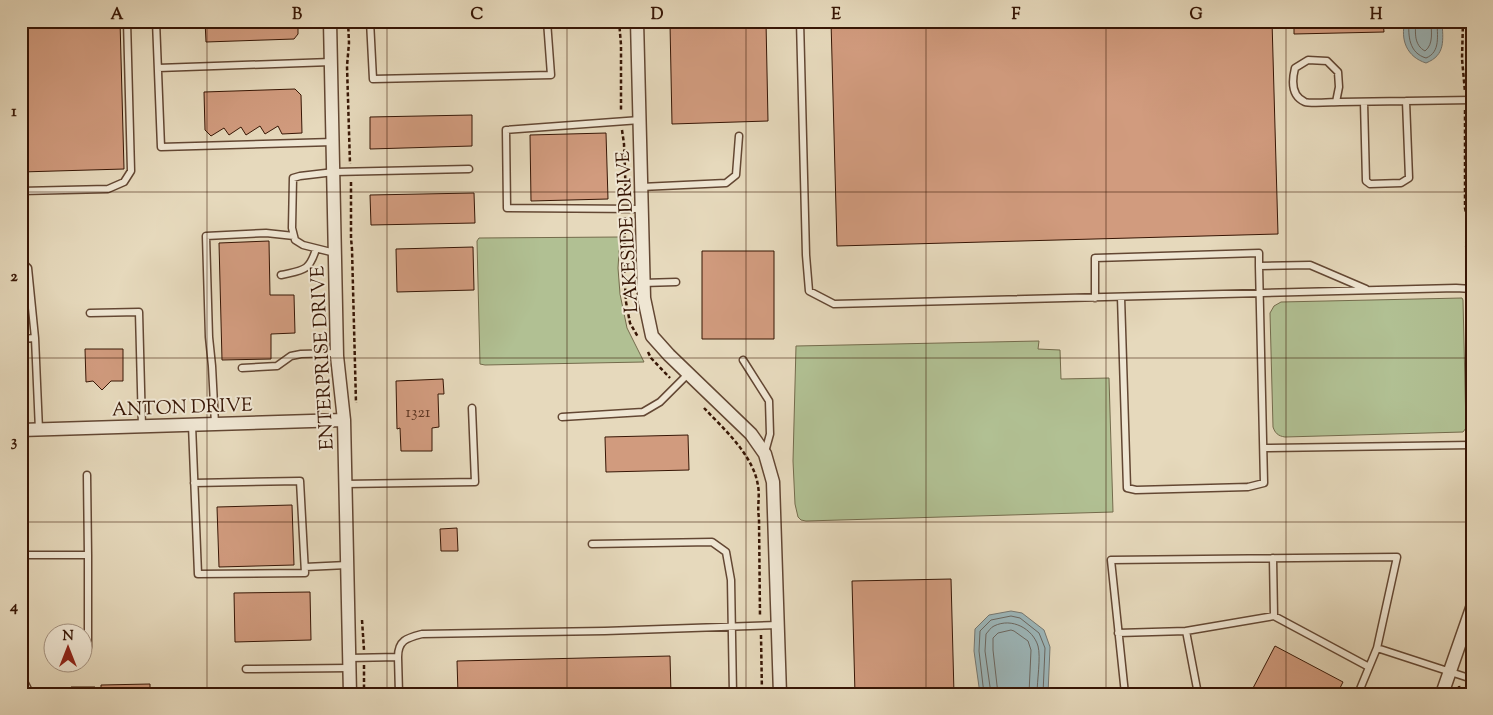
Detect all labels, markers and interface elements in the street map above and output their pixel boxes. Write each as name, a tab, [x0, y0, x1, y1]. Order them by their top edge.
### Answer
text: A	[111, 4, 124, 27]
text: B	[292, 4, 302, 27]
text: C	[471, 4, 484, 27]
text: D	[651, 4, 664, 27]
text: E	[831, 4, 841, 27]
text: F	[1012, 4, 1021, 27]
text: G	[1189, 4, 1203, 27]
text: H	[1370, 4, 1383, 27]
text: 1	[11, 101, 17, 124]
street label: LAKESIDE DRIVE	[611, 150, 646, 313]
street label: ENTERPRISE DRIVE	[305, 265, 342, 451]
text: 2	[10, 266, 18, 289]
street label: ANTON DRIVE	[111, 393, 253, 424]
house number: 1321	[406, 402, 431, 425]
text: 3	[11, 431, 18, 454]
text: 4	[9, 596, 18, 619]
north arrow	[42, 622, 92, 672]
text: N	[62, 627, 74, 647]

